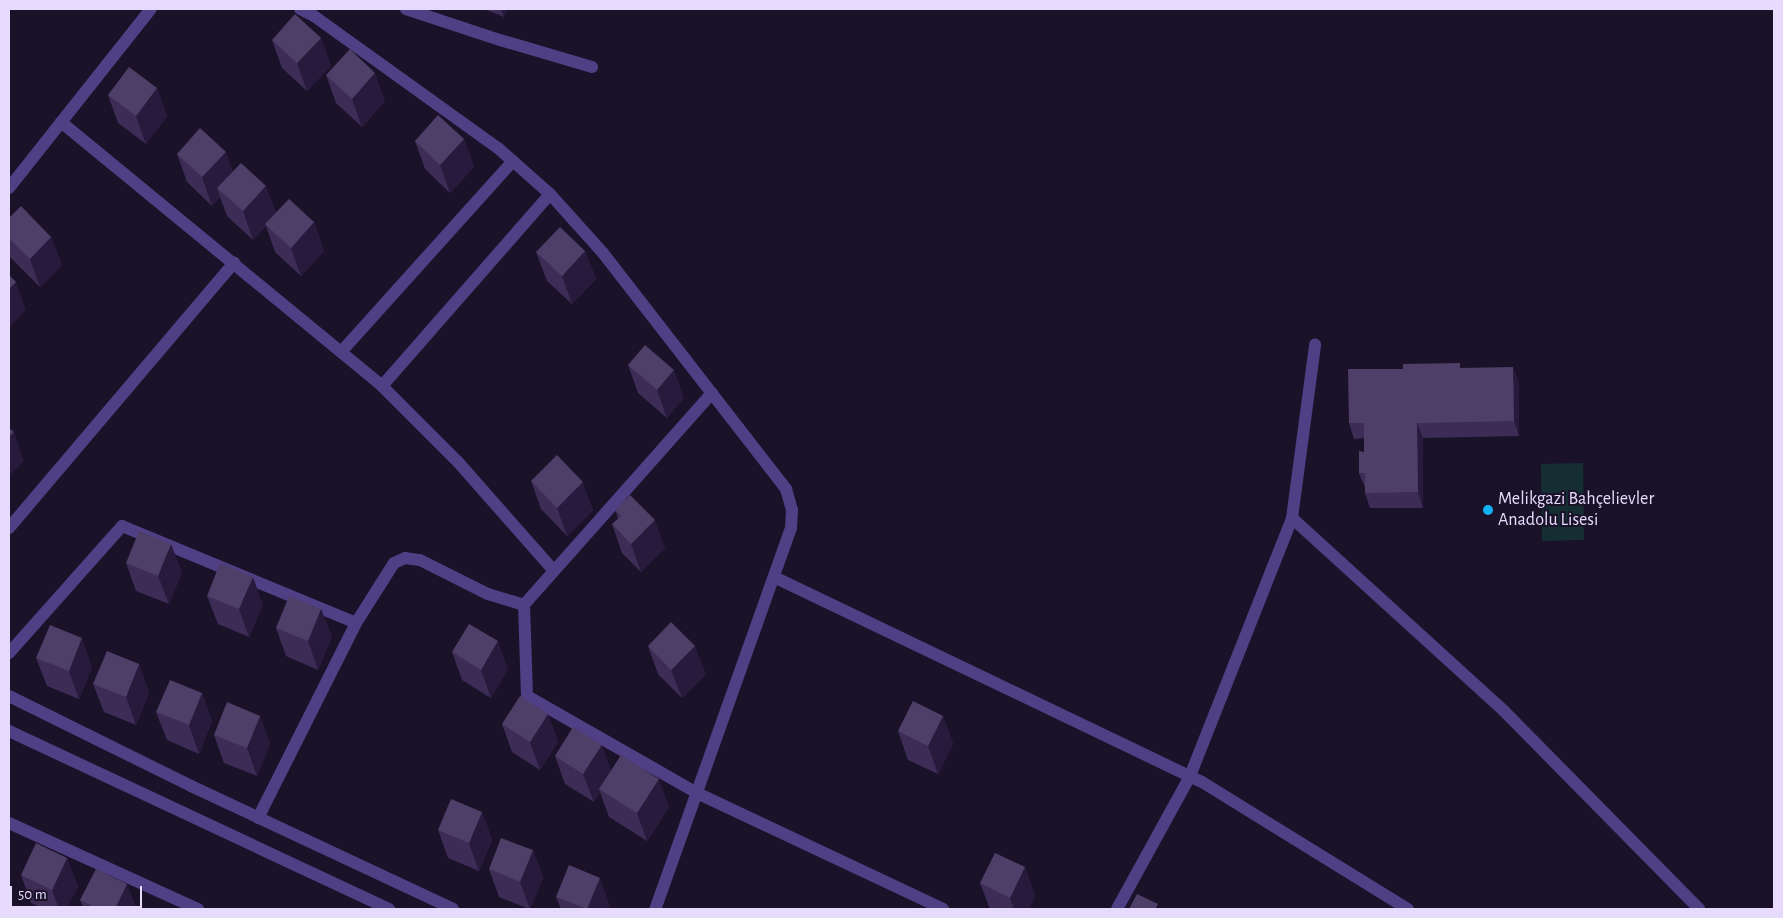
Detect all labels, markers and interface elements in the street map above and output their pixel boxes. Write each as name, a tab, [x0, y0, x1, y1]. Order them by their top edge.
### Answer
place label: Melikgazi Bahçelievler Anadolu Lisesi	[1498, 489, 1654, 532]
marker: Melikgazi Bahçelievler Anadolu Lisesi	[1482, 504, 1494, 516]
scale bar	[12, 876, 145, 908]
text: 50 m	[18, 887, 47, 902]

